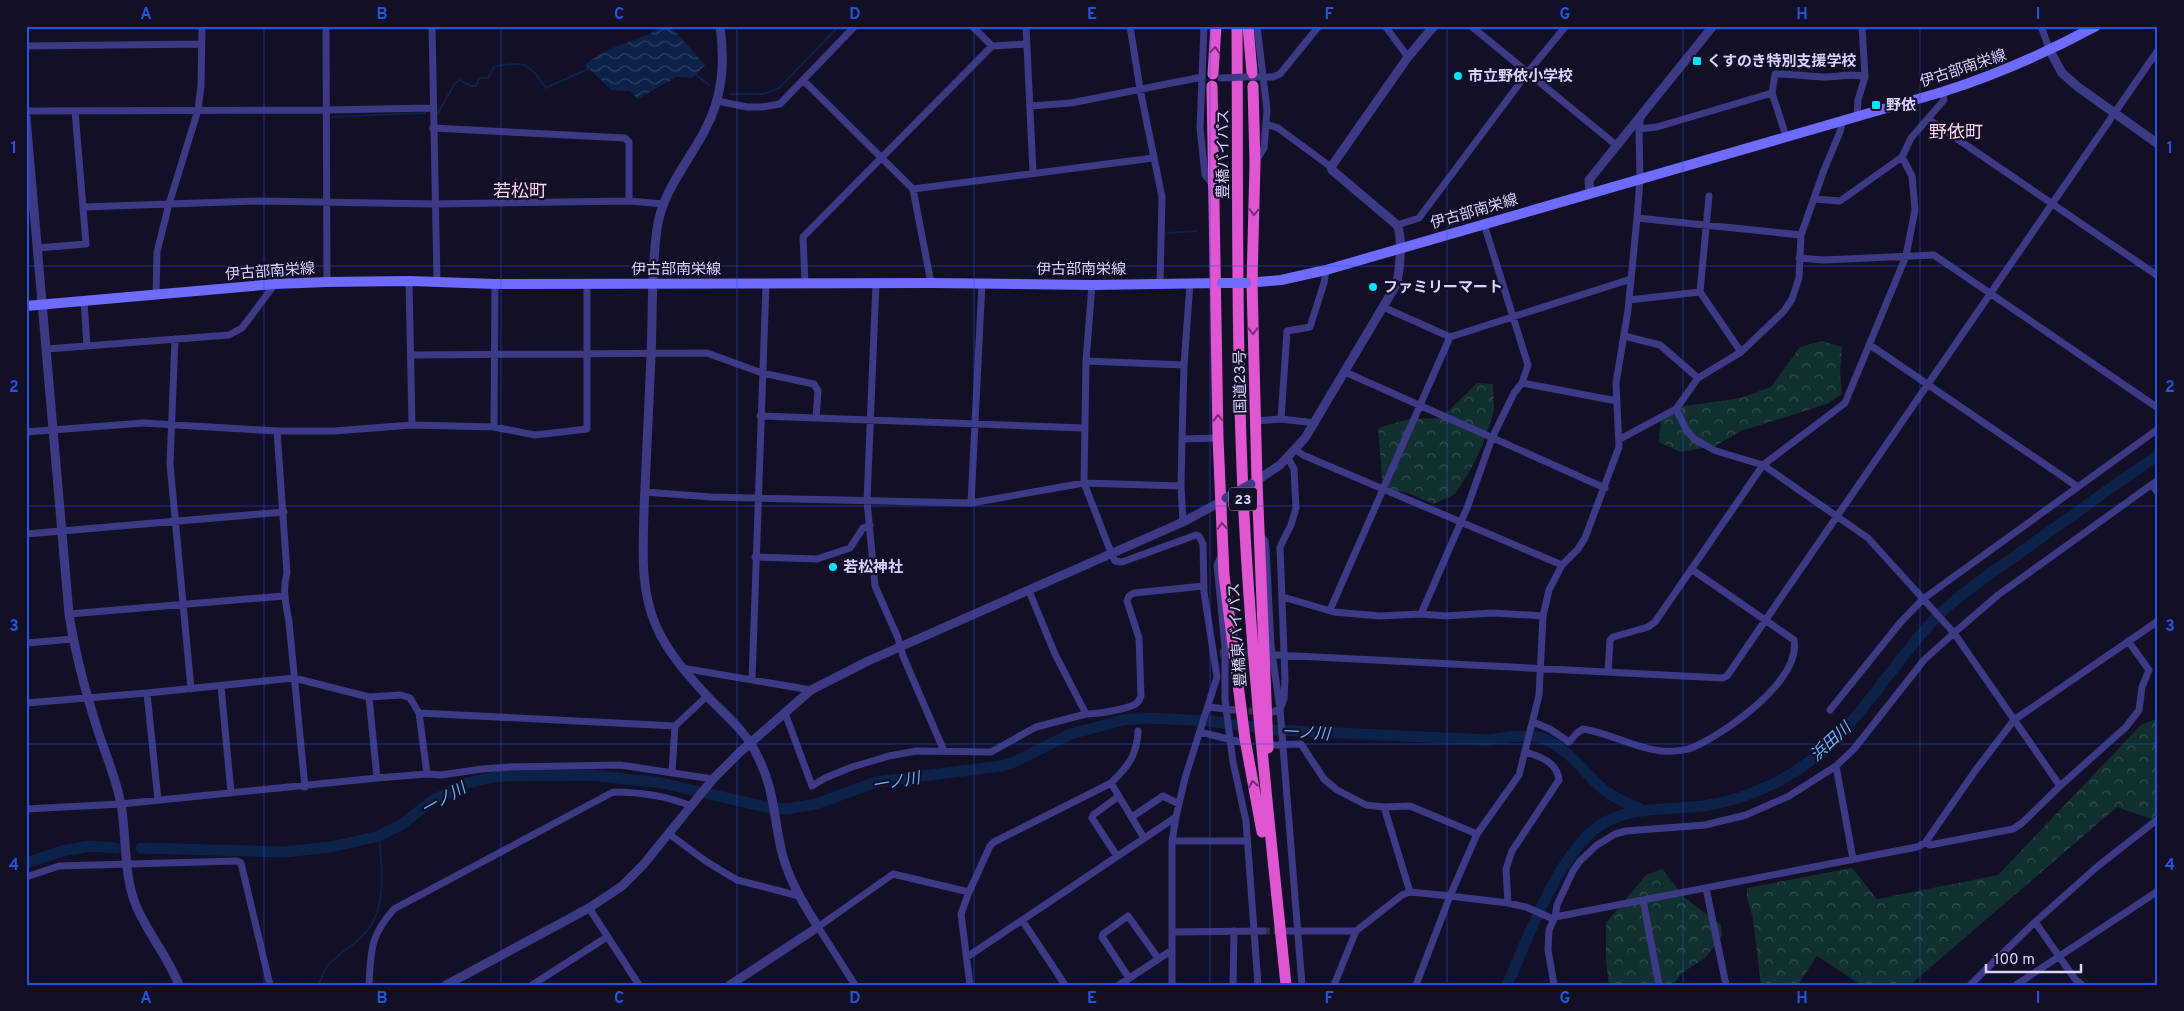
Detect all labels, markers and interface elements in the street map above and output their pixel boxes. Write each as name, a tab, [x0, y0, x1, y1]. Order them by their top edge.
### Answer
text: A	[140, 5, 152, 25]
text: B	[376, 5, 388, 25]
text: C	[614, 5, 624, 25]
text: D	[849, 5, 861, 25]
text: E	[1087, 5, 1097, 25]
text: F	[1324, 5, 1334, 25]
text: G	[1560, 5, 1570, 25]
text: H	[1796, 5, 1808, 25]
text: I	[2036, 5, 2040, 25]
one-way arrow	[1209, 46, 1220, 54]
street label: 伊古部南栄線	[1918, 46, 2009, 92]
place label: くすのき特別支援学校	[1707, 53, 1857, 72]
marker: くすのき特別支援学校	[1691, 55, 1703, 67]
place label: 市立野依小学校	[1468, 67, 1573, 87]
marker: 市立野依小学校	[1452, 70, 1464, 82]
place label: 野依	[1886, 96, 1916, 116]
marker: 野依	[1870, 99, 1882, 111]
street label: 豊橋バイパス	[1215, 109, 1234, 199]
district label: 野依町	[1929, 122, 1983, 145]
text: 1	[11, 139, 17, 159]
text: 1	[2167, 139, 2173, 159]
district label: 若松町	[493, 181, 547, 204]
street label: 伊古部南栄線	[1429, 191, 1520, 234]
one-way arrow	[1249, 208, 1259, 216]
street label: 伊古部南栄線	[225, 260, 316, 285]
street label: 伊古部南栄線	[631, 261, 721, 280]
street label: 伊古部南栄線	[1036, 261, 1126, 280]
place label: ファミリーマート	[1383, 279, 1503, 298]
marker: ファミリーマート	[1367, 281, 1379, 293]
one-way arrow	[1248, 328, 1259, 336]
street label: 国道23号	[1231, 350, 1252, 414]
text: 2	[9, 378, 19, 398]
text: 2	[2165, 378, 2175, 398]
one-way arrow	[1213, 414, 1223, 422]
road number: 23	[1229, 488, 1257, 510]
one-way arrow	[1216, 522, 1227, 530]
place label: 若松神社	[843, 558, 903, 578]
marker: 若松神社	[827, 561, 839, 573]
street label: 豊橋東バイパス	[1225, 582, 1252, 688]
text: 3	[9, 617, 19, 637]
text: 3	[2165, 617, 2175, 637]
water label: 浜田川	[1807, 717, 1857, 766]
water label: 一ノ川	[1281, 723, 1332, 745]
water label: 一ノ川	[871, 769, 924, 797]
water label: 一ノ川	[418, 778, 472, 820]
one-way arrow	[1249, 779, 1259, 788]
text: 4	[9, 856, 19, 876]
text: 4	[2165, 856, 2175, 876]
scale bar	[1986, 941, 2082, 973]
text: 100 m	[1994, 951, 2035, 970]
text: A	[140, 989, 152, 1009]
text: B	[376, 989, 388, 1009]
text: C	[614, 989, 624, 1009]
text: D	[849, 989, 861, 1009]
text: E	[1087, 989, 1097, 1009]
text: F	[1324, 989, 1334, 1009]
text: G	[1560, 989, 1570, 1009]
text: H	[1796, 989, 1808, 1009]
text: I	[2036, 989, 2040, 1009]

